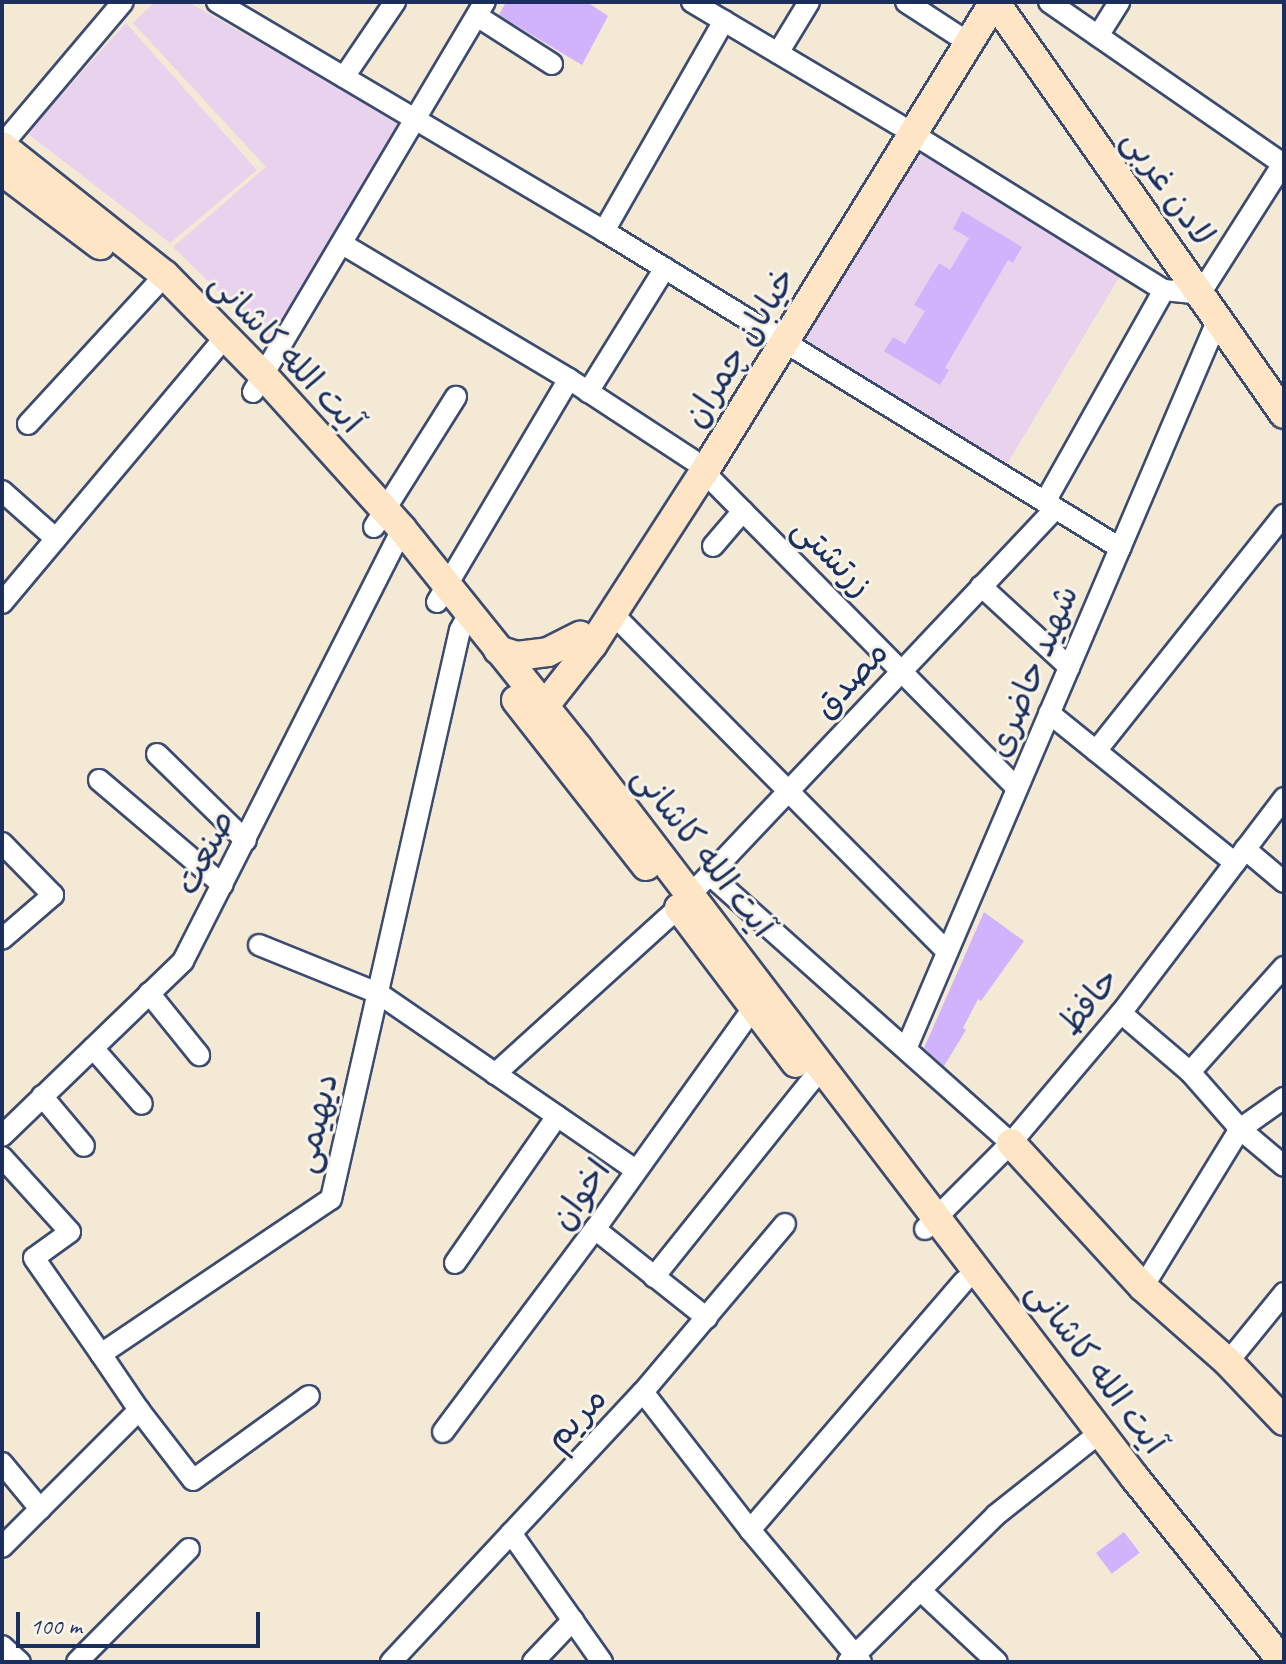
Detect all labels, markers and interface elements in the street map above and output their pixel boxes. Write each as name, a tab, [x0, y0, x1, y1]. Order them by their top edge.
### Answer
street label: لادن غربی	[1114, 121, 1224, 253]
street label: خیابان چمران	[674, 259, 804, 435]
street label: آیت الله کاشانی	[201, 262, 373, 442]
street label: زرتشتی	[784, 507, 882, 605]
street label: شهید حاضری	[977, 579, 1087, 763]
street label: مصدق	[804, 632, 896, 726]
street label: آیت الله کاشانی	[624, 757, 784, 945]
street label: صنعت	[166, 803, 242, 901]
street label: حافظ	[1049, 959, 1127, 1043]
street label: دیهیمی	[284, 1069, 346, 1177]
street label: اخوان	[541, 1151, 619, 1237]
street label: آیت الله کاشانی	[1018, 1272, 1176, 1462]
street label: مریم	[536, 1378, 614, 1458]
scale bar	[20, 1596, 264, 1646]
text: 100 m	[30, 1611, 82, 1641]

